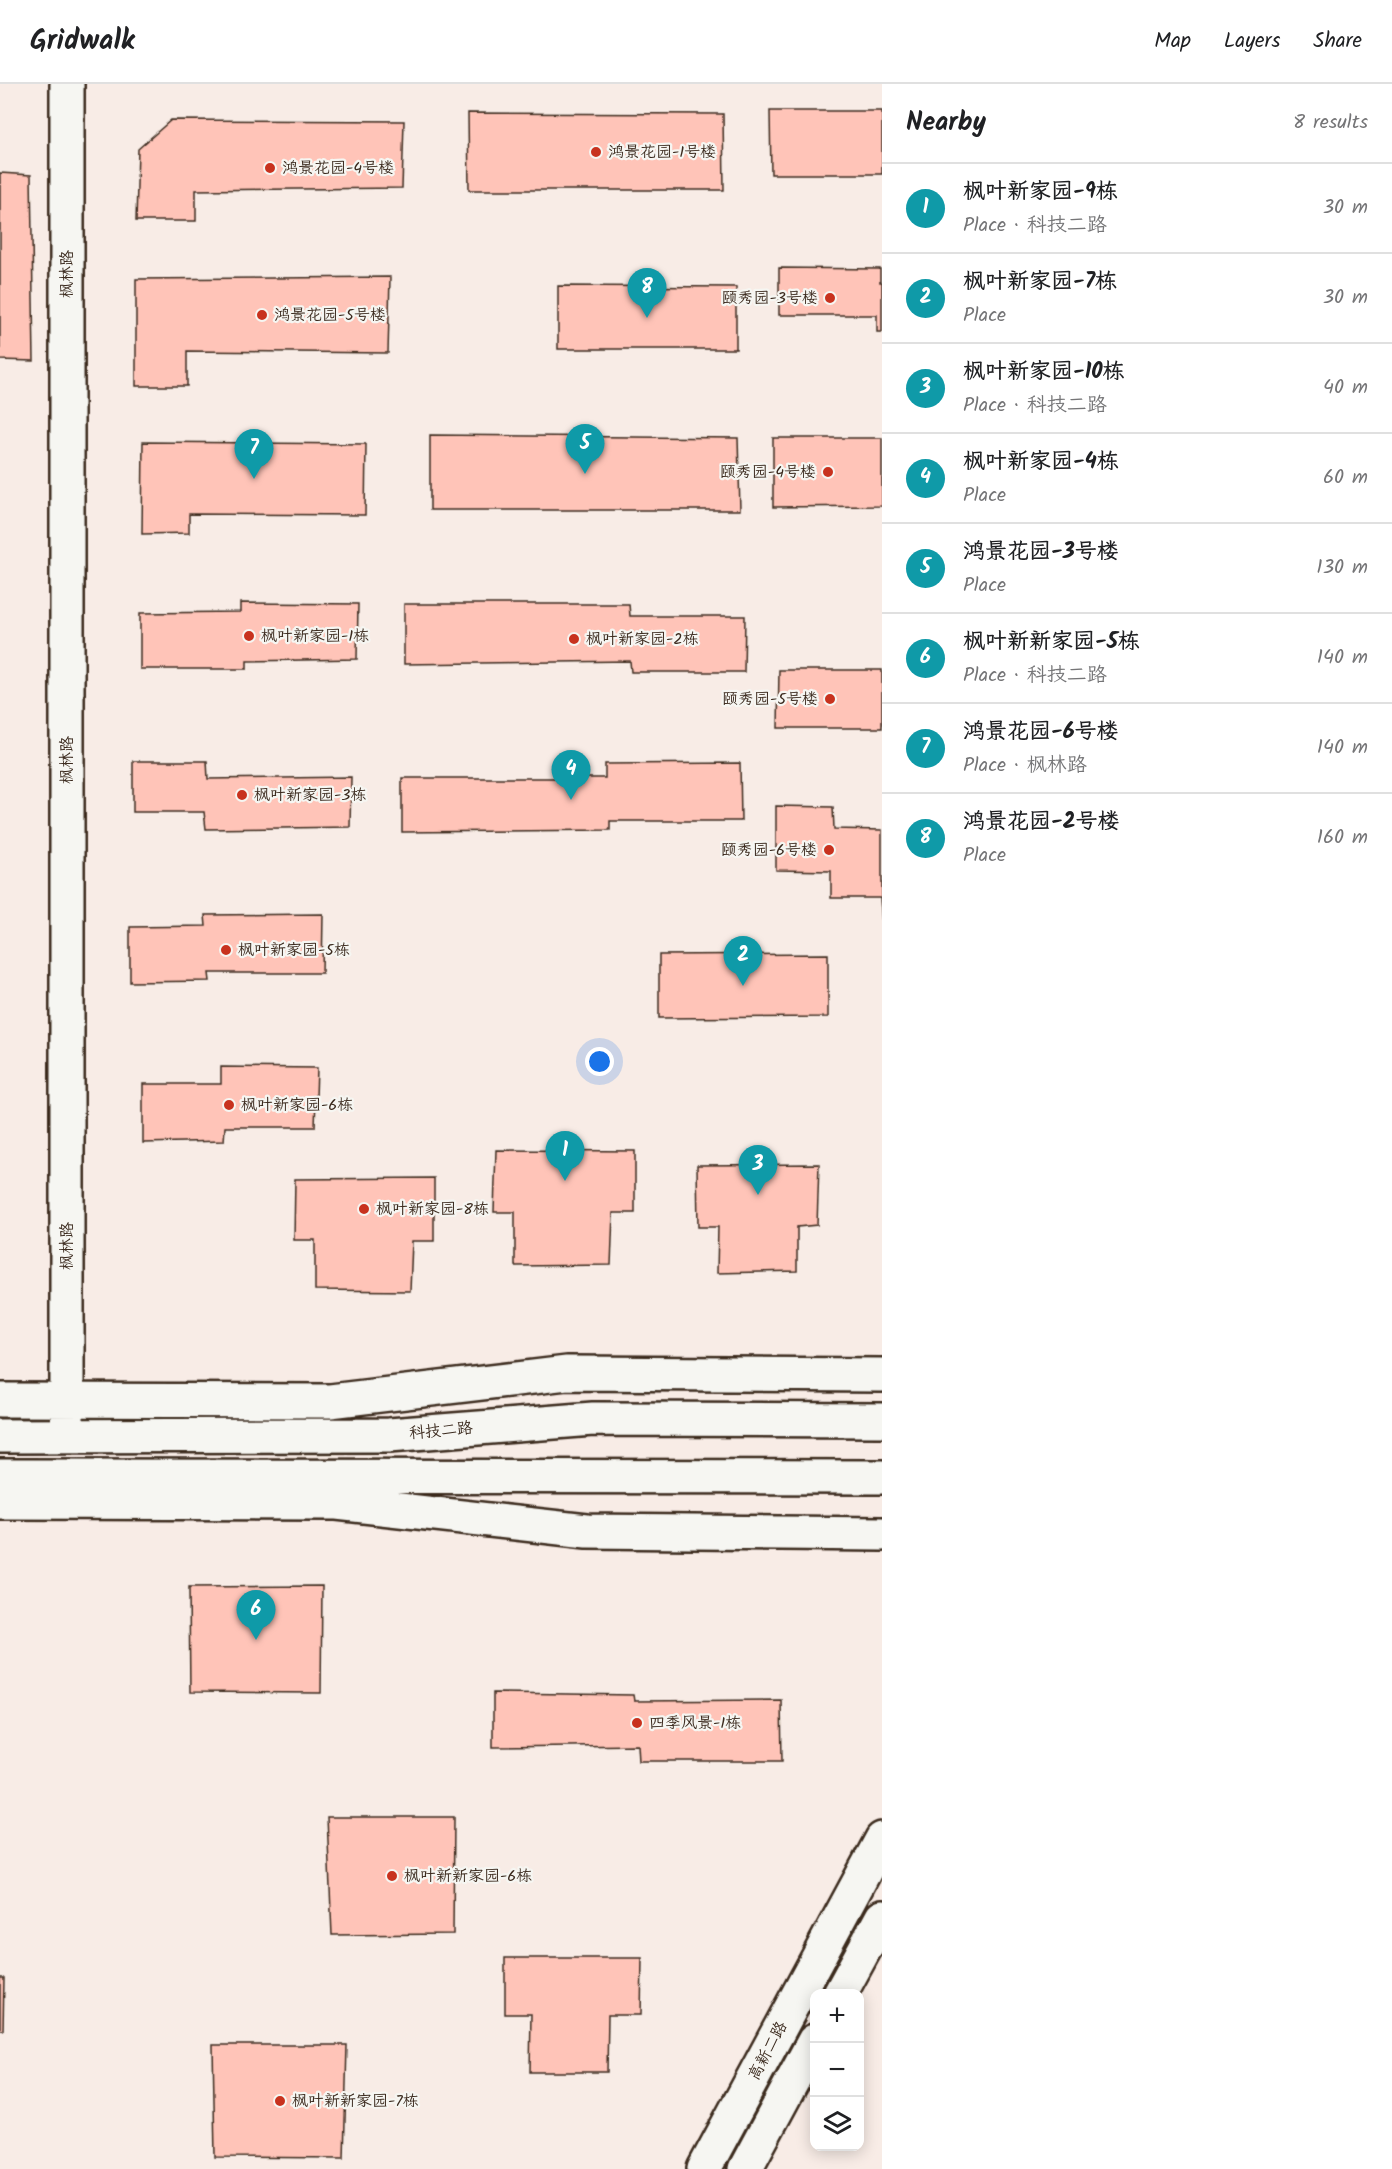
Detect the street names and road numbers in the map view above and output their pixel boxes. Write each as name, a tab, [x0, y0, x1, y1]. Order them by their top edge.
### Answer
street label: 枫林路	[55, 250, 80, 298]
street label: 枫林路	[55, 736, 80, 784]
street label: 枫林路	[55, 1222, 80, 1270]
street label: 科技二路	[408, 1416, 474, 1446]
street label: 高新二路	[742, 2017, 794, 2085]

